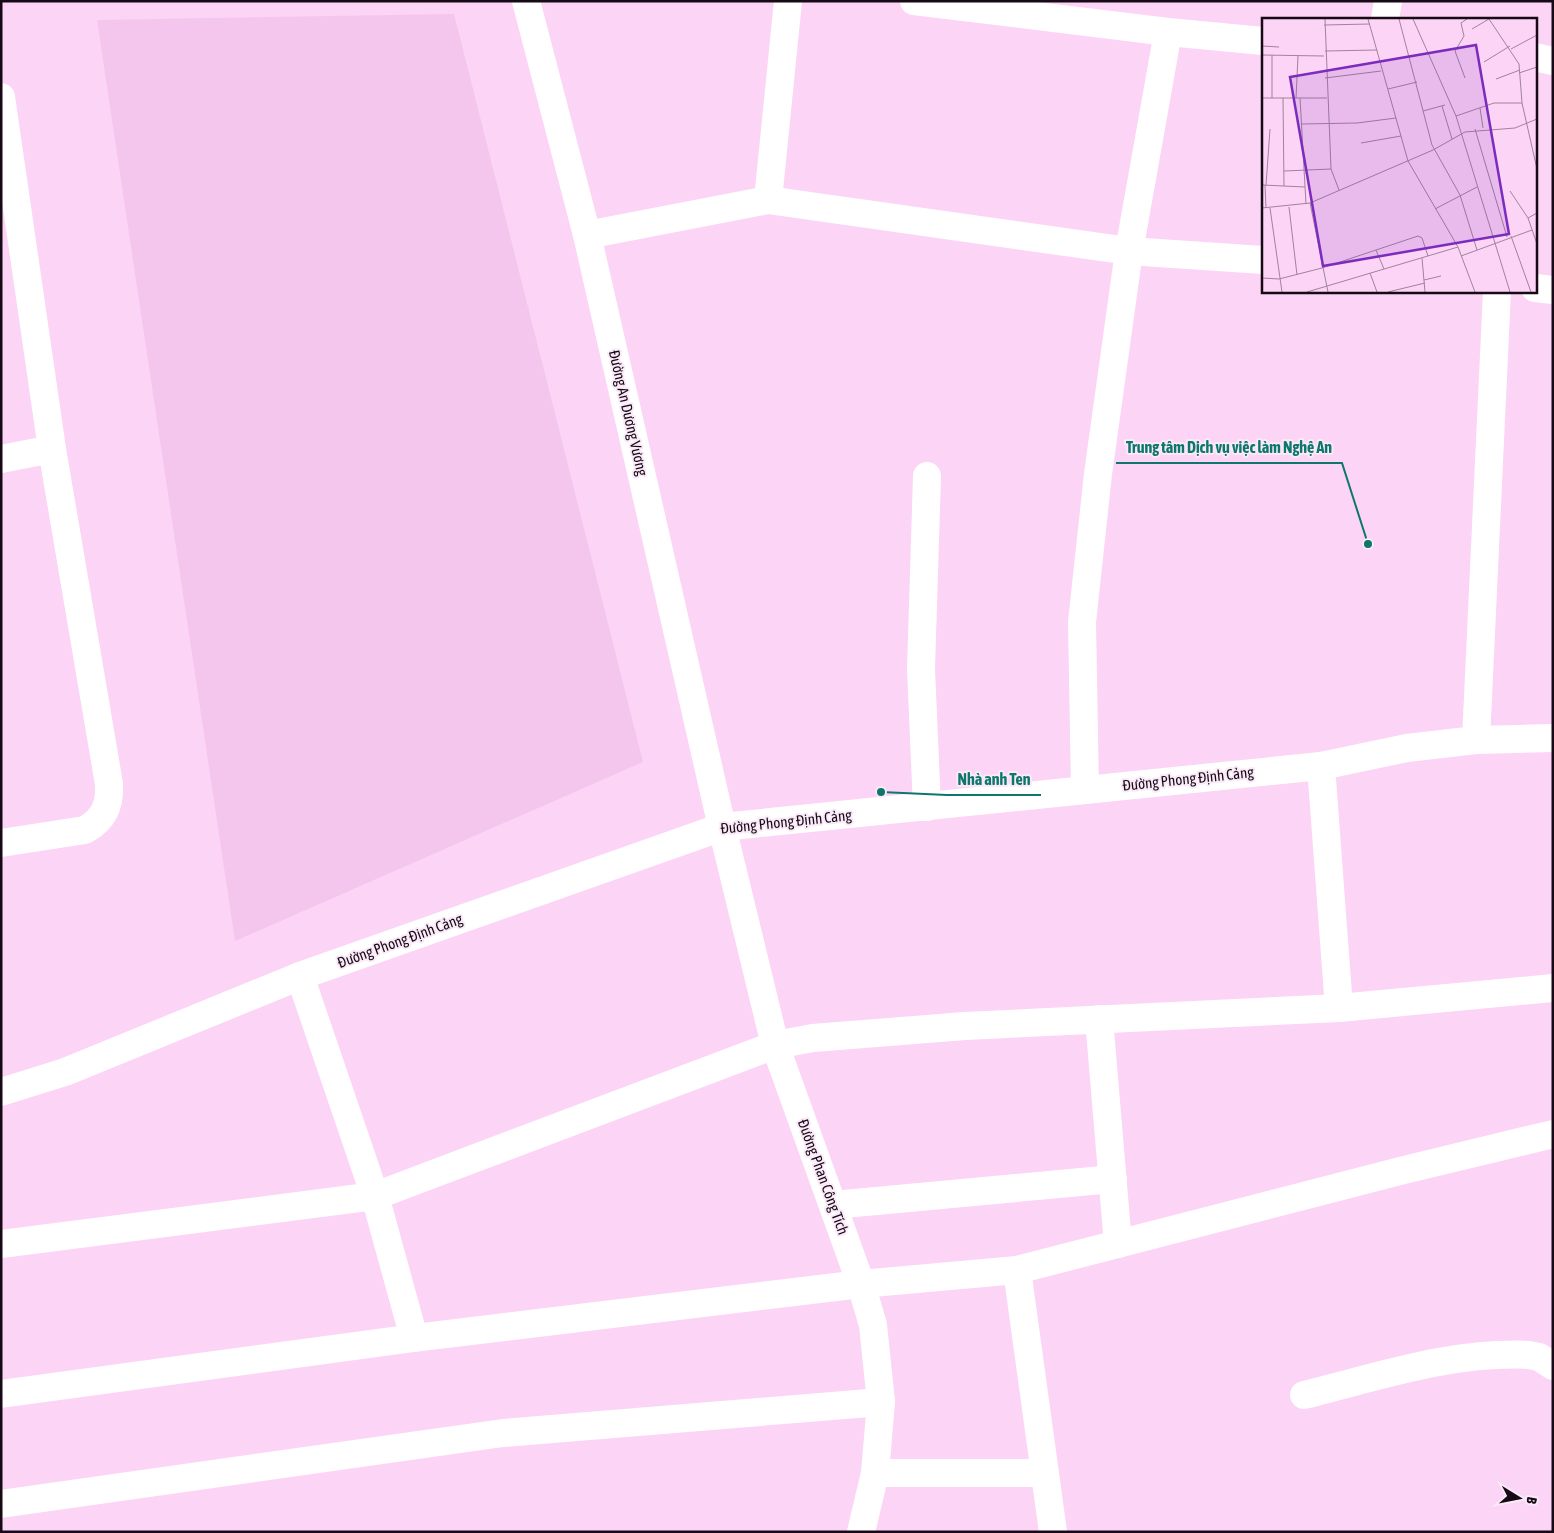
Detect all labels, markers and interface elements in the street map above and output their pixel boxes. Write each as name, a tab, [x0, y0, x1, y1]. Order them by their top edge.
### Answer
inset map	[1262, 18, 1536, 292]
street label: Đường An Dương Vương	[606, 348, 651, 478]
callout: Trung tâm Dịch vụ việc làm Nghệ An	[1116, 432, 1342, 463]
text: Trung tâm Dịch vụ việc làm Nghệ An	[1126, 438, 1332, 456]
street label: Đường Phong Định Cảng	[1121, 763, 1255, 794]
callout: Nhà anh Ten	[947, 764, 1041, 795]
text: Nhà anh Ten	[957, 770, 1031, 788]
street label: Đường Phong Định Cảng	[719, 806, 853, 837]
street label: Đường Phong Định Cảng	[335, 910, 465, 971]
street label: Đường Phan Công Tích	[795, 1117, 852, 1237]
north arrow	[1494, 1473, 1544, 1523]
text: B	[1523, 1496, 1540, 1505]

